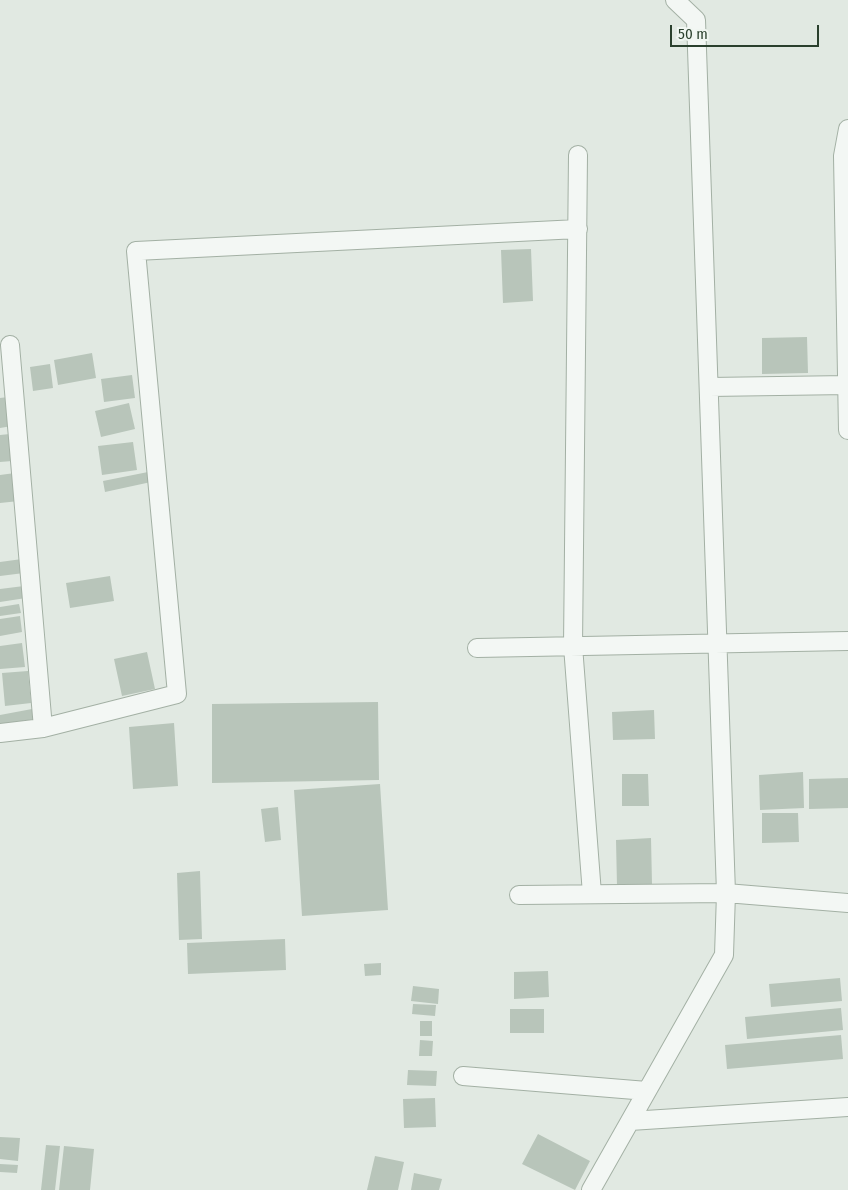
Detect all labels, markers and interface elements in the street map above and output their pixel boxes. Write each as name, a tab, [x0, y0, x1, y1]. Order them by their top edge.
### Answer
scale bar	[673, 15, 822, 47]
text: 50 m	[678, 25, 708, 43]

